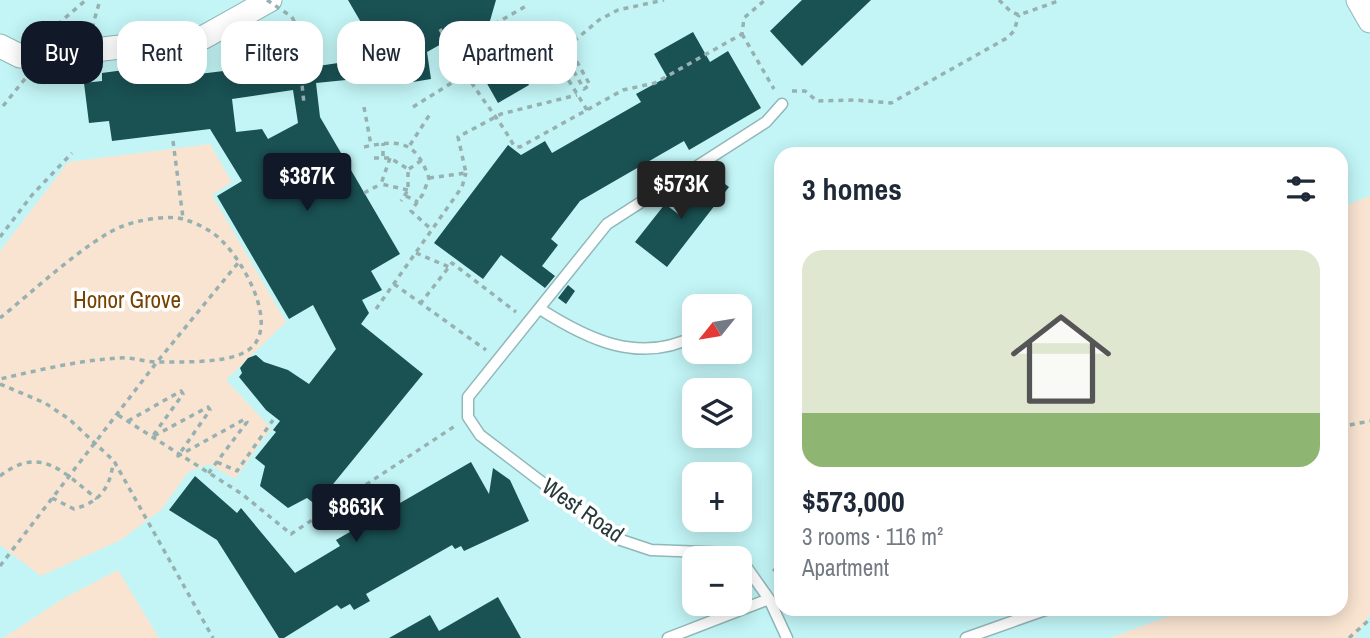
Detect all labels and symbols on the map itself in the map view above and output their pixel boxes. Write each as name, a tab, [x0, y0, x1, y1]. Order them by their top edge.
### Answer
pin: $387K	[258, 154, 356, 213]
pin: $573K	[632, 162, 730, 221]
park label: Honor Grove	[73, 284, 181, 315]
north arrow	[682, 294, 752, 364]
street label: West Road	[536, 470, 630, 549]
pin: $863K	[307, 484, 405, 544]

